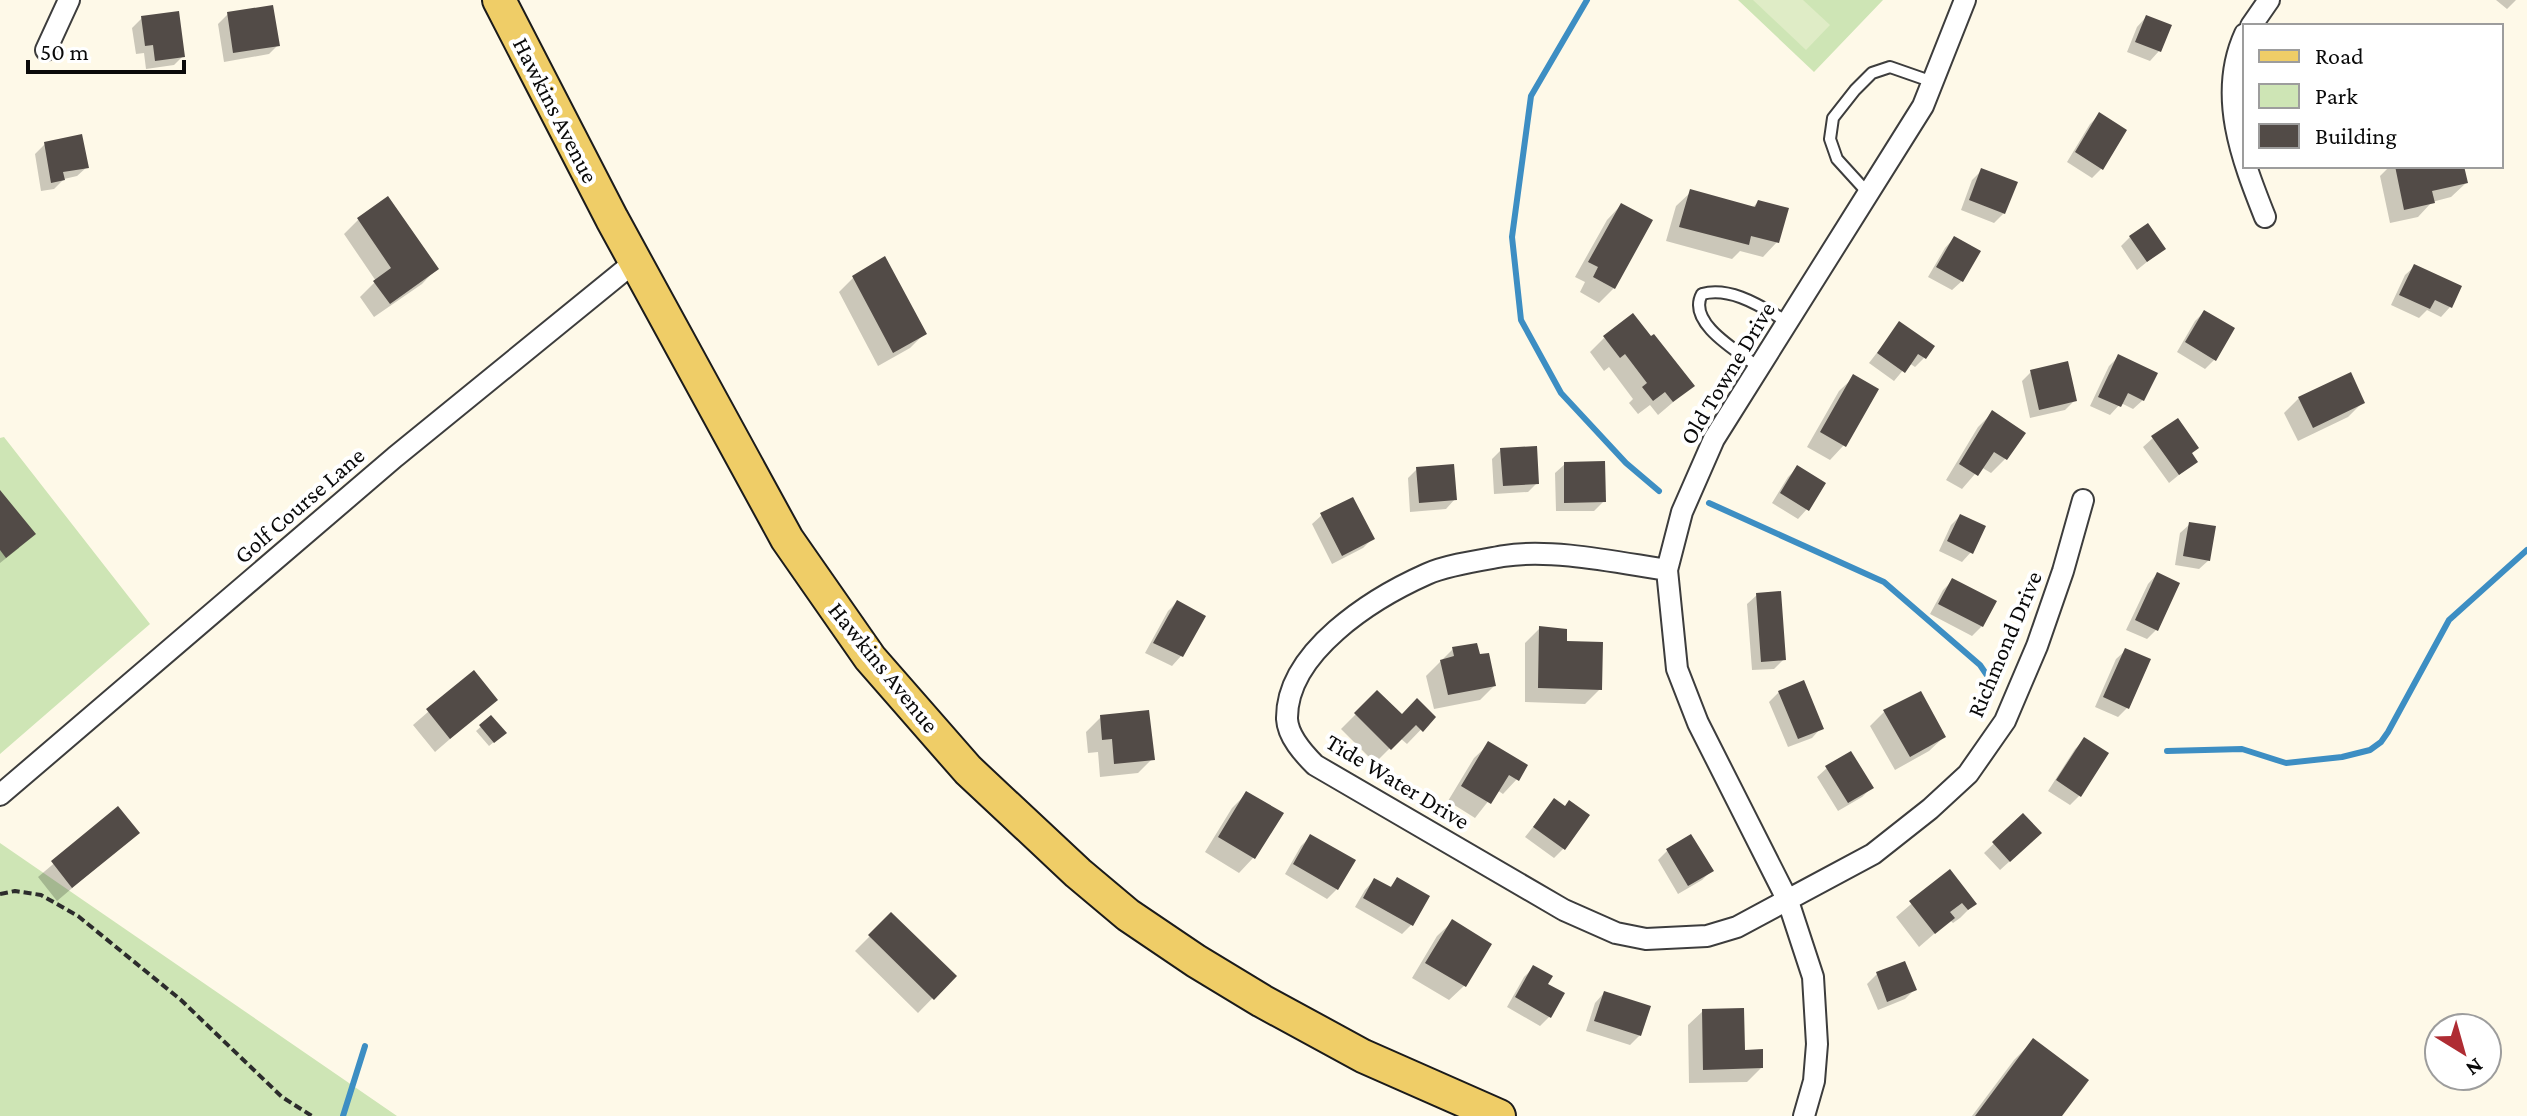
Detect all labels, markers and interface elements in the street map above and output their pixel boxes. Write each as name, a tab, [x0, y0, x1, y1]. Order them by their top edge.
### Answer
scale bar	[28, 24, 184, 74]
legend	[2243, 24, 2503, 168]
street label: Hawkins Avenue	[508, 33, 604, 187]
text: 50 m	[40, 38, 89, 65]
text: Road	[2315, 42, 2364, 69]
text: Park	[2315, 82, 2358, 109]
text: Building	[2315, 122, 2397, 149]
street label: Old Towne Drive	[1674, 297, 1780, 449]
street label: Golf Course Lane	[229, 441, 369, 569]
street label: Richmond Drive	[1961, 567, 2047, 721]
street label: Hawkins Avenue	[823, 596, 945, 738]
street label: Tide Water Drive	[1321, 728, 1475, 834]
north arrow	[2423, 1012, 2503, 1092]
text: N	[2461, 1053, 2488, 1082]

